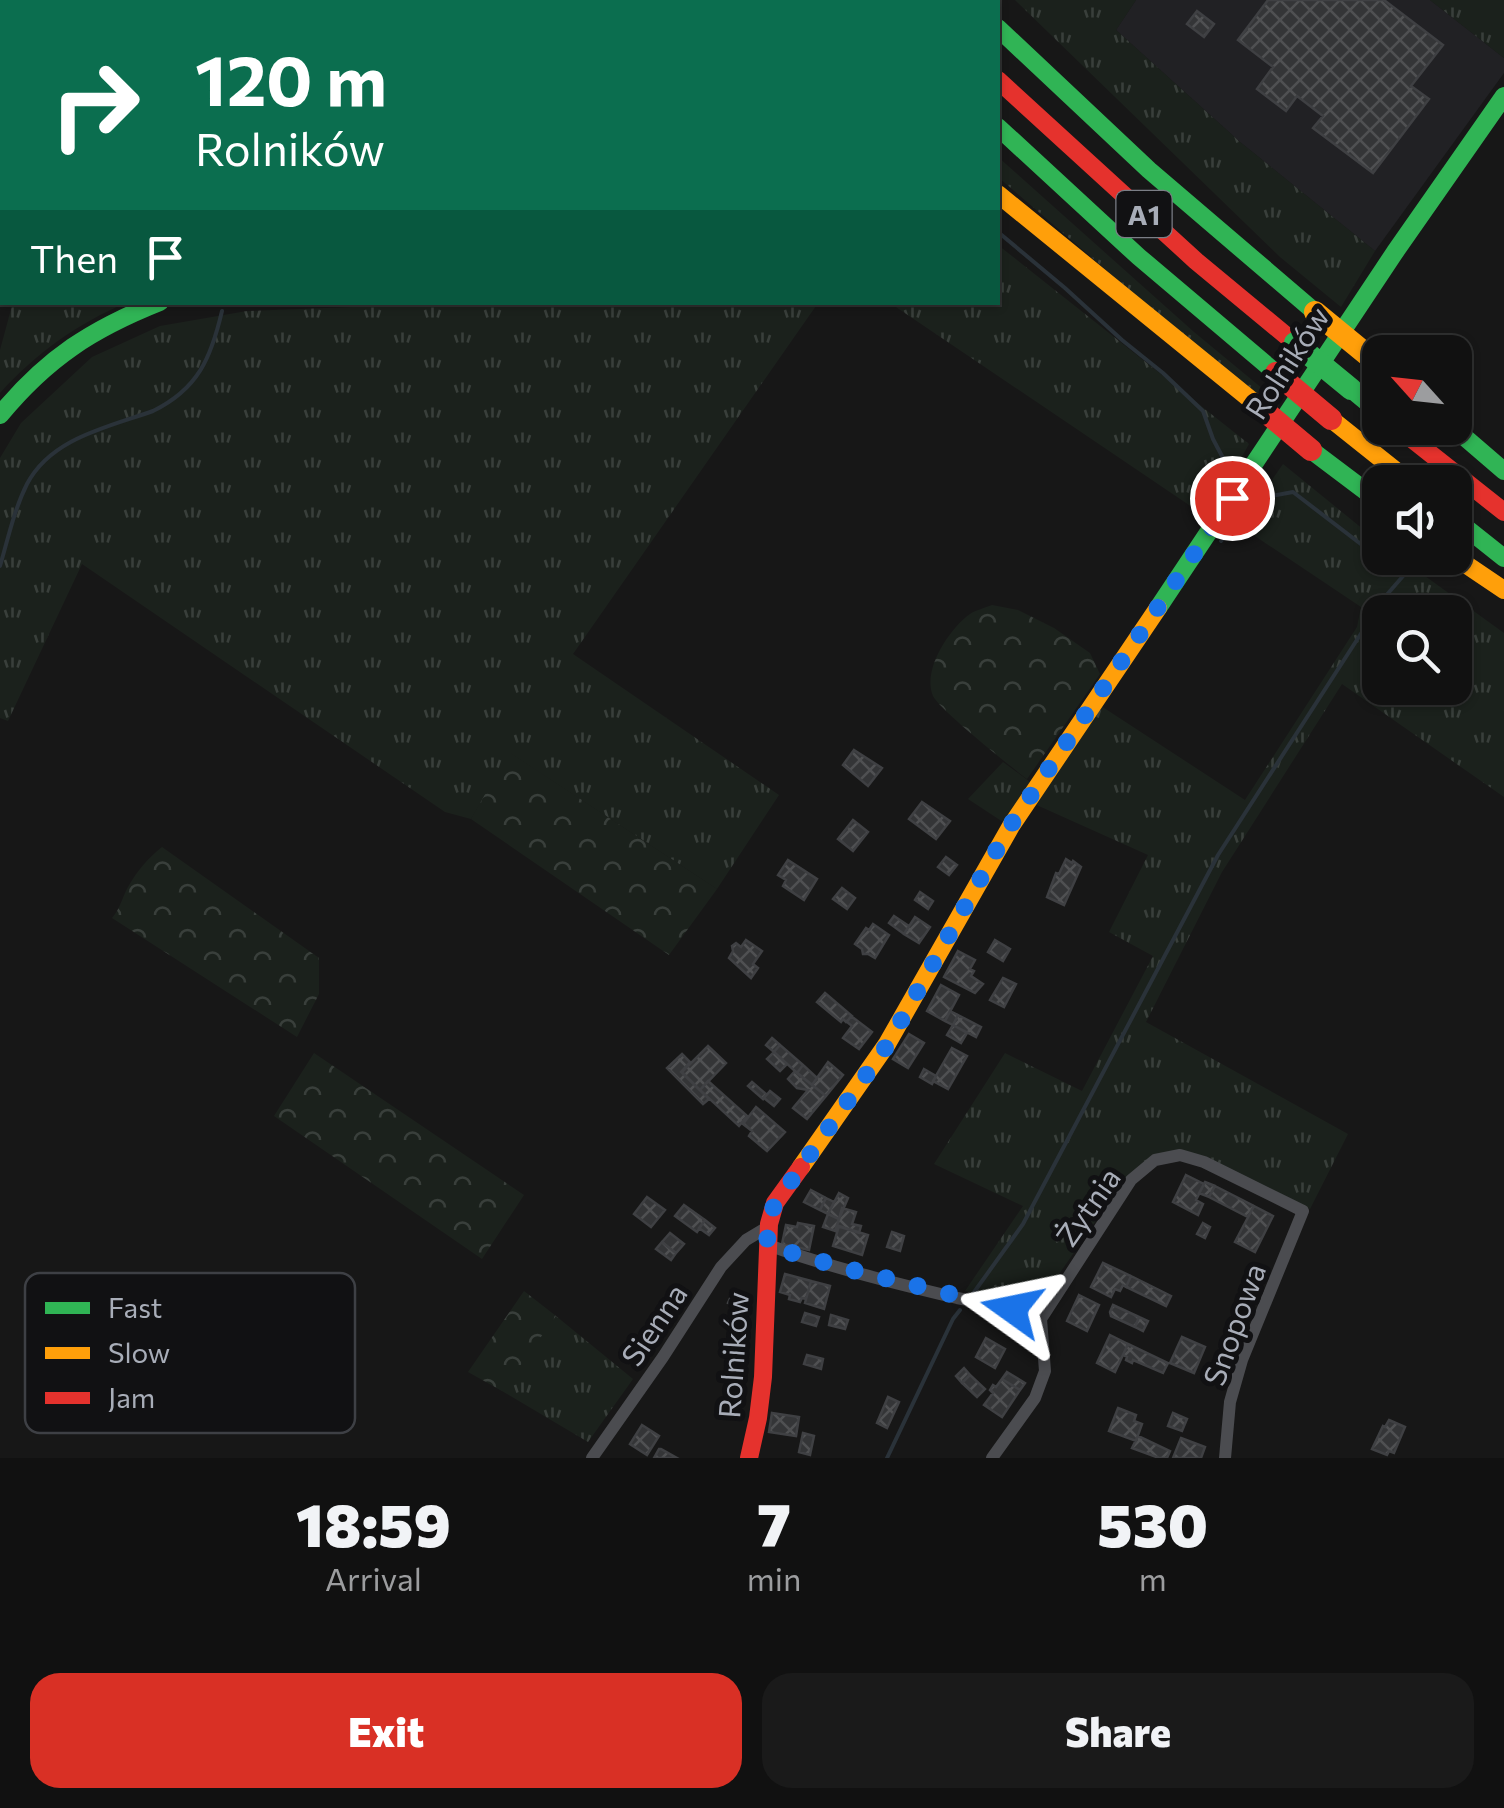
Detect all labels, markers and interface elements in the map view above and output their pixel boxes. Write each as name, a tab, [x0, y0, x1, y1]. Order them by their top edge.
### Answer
text: 120 m	[195, 35, 387, 120]
icon: right	[30, 40, 160, 170]
text: Rolników	[195, 120, 385, 175]
road number: A1	[1116, 191, 1172, 237]
icon: arrive	[138, 230, 193, 285]
text: Then	[30, 234, 118, 281]
street label: Rolników	[1236, 299, 1336, 425]
north arrow	[1362, 335, 1472, 445]
map controls	[1362, 335, 1472, 705]
pin	[1190, 456, 1275, 541]
button: sound	[1362, 465, 1472, 575]
icon: arrive	[1205, 471, 1260, 526]
button: search	[1362, 595, 1472, 705]
street label: Żytnia	[1047, 1160, 1127, 1252]
position arrow	[960, 1257, 1064, 1361]
street label: Snopowa	[1194, 1258, 1272, 1390]
legend	[25, 1273, 355, 1433]
street label: Sienna	[612, 1276, 694, 1372]
text: Fast	[108, 1290, 162, 1324]
street label: Rolników	[709, 1291, 755, 1419]
text: Slow	[108, 1335, 170, 1369]
text: Jam	[108, 1380, 155, 1414]
text: 18:59	[296, 1486, 451, 1559]
text: 7	[757, 1486, 791, 1559]
text: 530	[1097, 1486, 1208, 1559]
text: Arrival	[325, 1558, 422, 1598]
text: min	[747, 1558, 801, 1598]
text: m	[1139, 1558, 1167, 1598]
button: Exit	[30, 1673, 742, 1788]
button: Share	[762, 1673, 1474, 1788]

